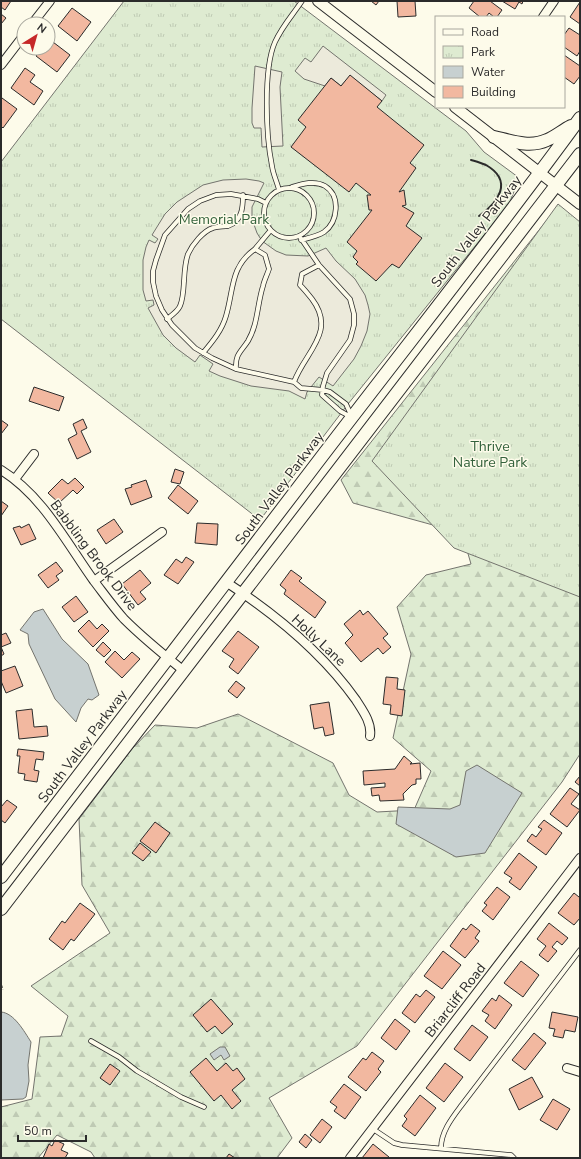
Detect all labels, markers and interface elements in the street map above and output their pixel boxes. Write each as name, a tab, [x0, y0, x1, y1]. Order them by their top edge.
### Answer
north arrow	[16, 16, 56, 56]
legend	[435, 16, 565, 108]
text: N	[34, 20, 50, 37]
text: Road	[471, 24, 499, 40]
text: Park	[471, 44, 496, 60]
text: Water	[471, 64, 505, 80]
text: Building	[471, 84, 516, 100]
street label: South Valley Parkway	[427, 171, 527, 291]
park label: Memorial Park	[179, 210, 270, 229]
street label: South Valley Parkway	[231, 427, 329, 549]
park label: Thrive Nature Park	[453, 437, 528, 472]
street label: Babbling Brook Drive	[46, 496, 142, 615]
street label: Holly Lane	[287, 610, 350, 670]
street label: South Valley Parkway	[34, 685, 132, 807]
street label: Briarcliff Road	[420, 959, 490, 1041]
scale bar	[18, 1117, 86, 1143]
text: 50 m	[24, 1123, 52, 1139]

